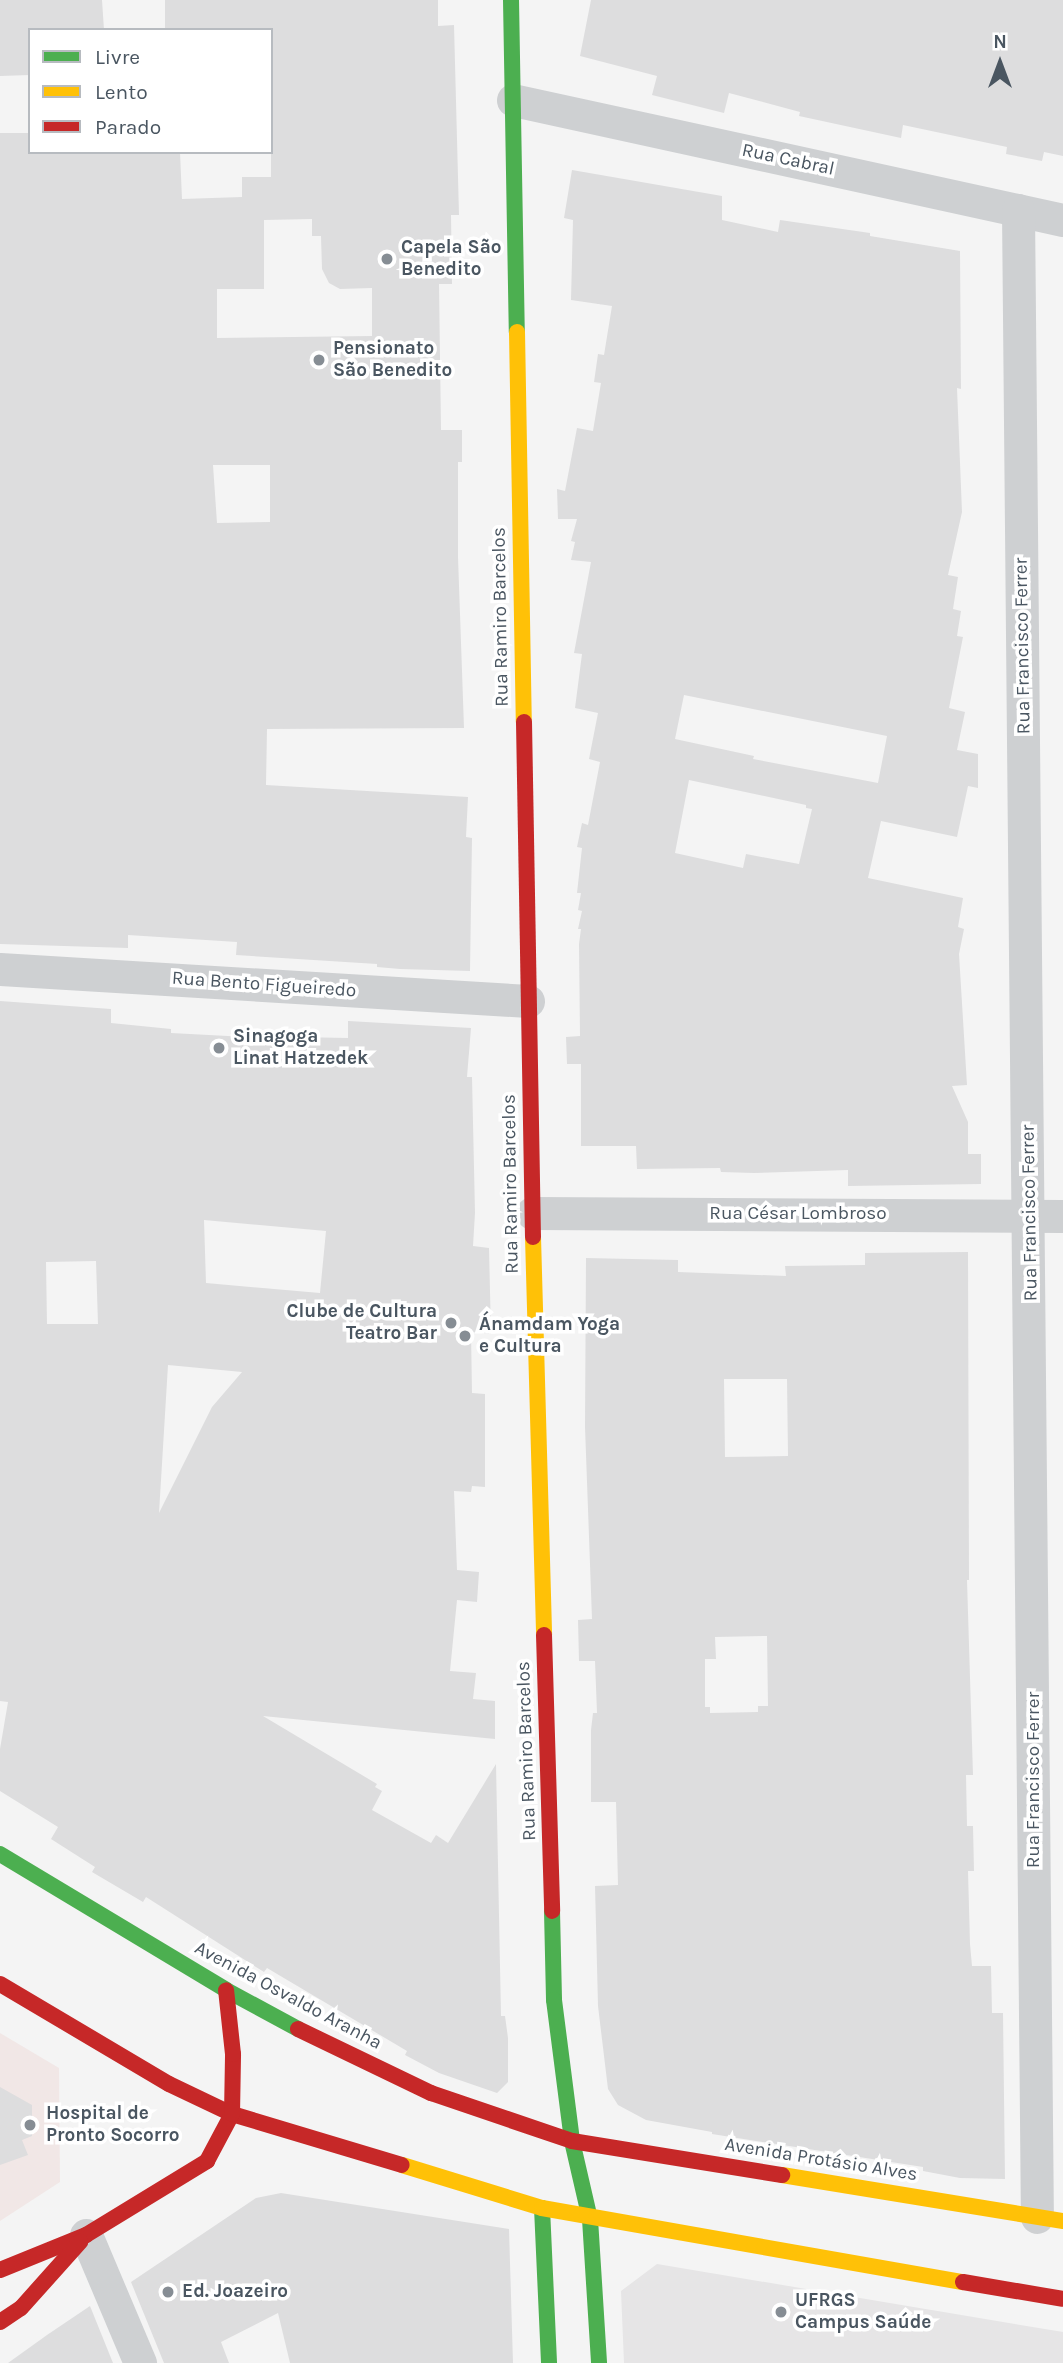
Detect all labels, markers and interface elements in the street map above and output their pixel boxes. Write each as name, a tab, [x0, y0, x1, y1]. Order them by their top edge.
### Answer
legend	[28, 28, 273, 154]
north arrow	[965, 28, 1035, 98]
text: N	[993, 31, 1007, 53]
text: Livre	[95, 45, 140, 69]
text: Lento	[95, 80, 148, 104]
text: Parado	[95, 115, 161, 139]
street label: Rua Cabral	[740, 139, 836, 181]
place label: Capela São Benedito	[401, 237, 502, 281]
marker: Capela São Benedito	[379, 251, 395, 267]
place label: Pensionato São Benedito	[333, 338, 452, 382]
marker: Pensionato São Benedito	[311, 352, 327, 368]
street label: Rua Ramiro Barcelos	[488, 527, 514, 707]
street label: Rua Francisco Ferrer	[1010, 558, 1036, 734]
street label: Rua Bento Figueiredo	[171, 967, 357, 1003]
place label: Sinagoga Linat Hatzedek	[233, 1026, 368, 1070]
marker: Sinagoga Linat Hatzedek	[211, 1040, 227, 1056]
street label: Rua Ramiro Barcelos	[498, 1094, 524, 1274]
street label: Rua Francisco Ferrer	[1017, 1125, 1043, 1301]
street label: Rua César Lombroso	[709, 1203, 887, 1225]
place label: Clube de Cultura Teatro Bar	[286, 1301, 437, 1345]
place label: Ánamdam Yoga e Cultura	[479, 1314, 620, 1358]
marker: Clube de Cultura Teatro Bar	[443, 1315, 459, 1331]
marker: Ánamdam Yoga e Cultura	[457, 1328, 473, 1344]
street label: Rua Ramiro Barcelos	[512, 1661, 542, 1841]
street label: Rua Francisco Ferrer	[1023, 1692, 1045, 1868]
street label: Avenida Osvaldo Aranha	[191, 1937, 385, 2055]
place label: Hospital de Pronto Socorro	[46, 2103, 179, 2147]
marker: Hospital de Pronto Socorro	[20, 2115, 40, 2135]
street label: Avenida Protásio Alves	[723, 2134, 919, 2186]
place label: Ed. Joazeiro	[182, 2281, 288, 2303]
marker: Ed. Joazeiro	[160, 2284, 176, 2300]
place label: UFRGS Campus Saúde	[795, 2290, 931, 2334]
marker: UFRGS Campus Saúde	[773, 2304, 789, 2320]

